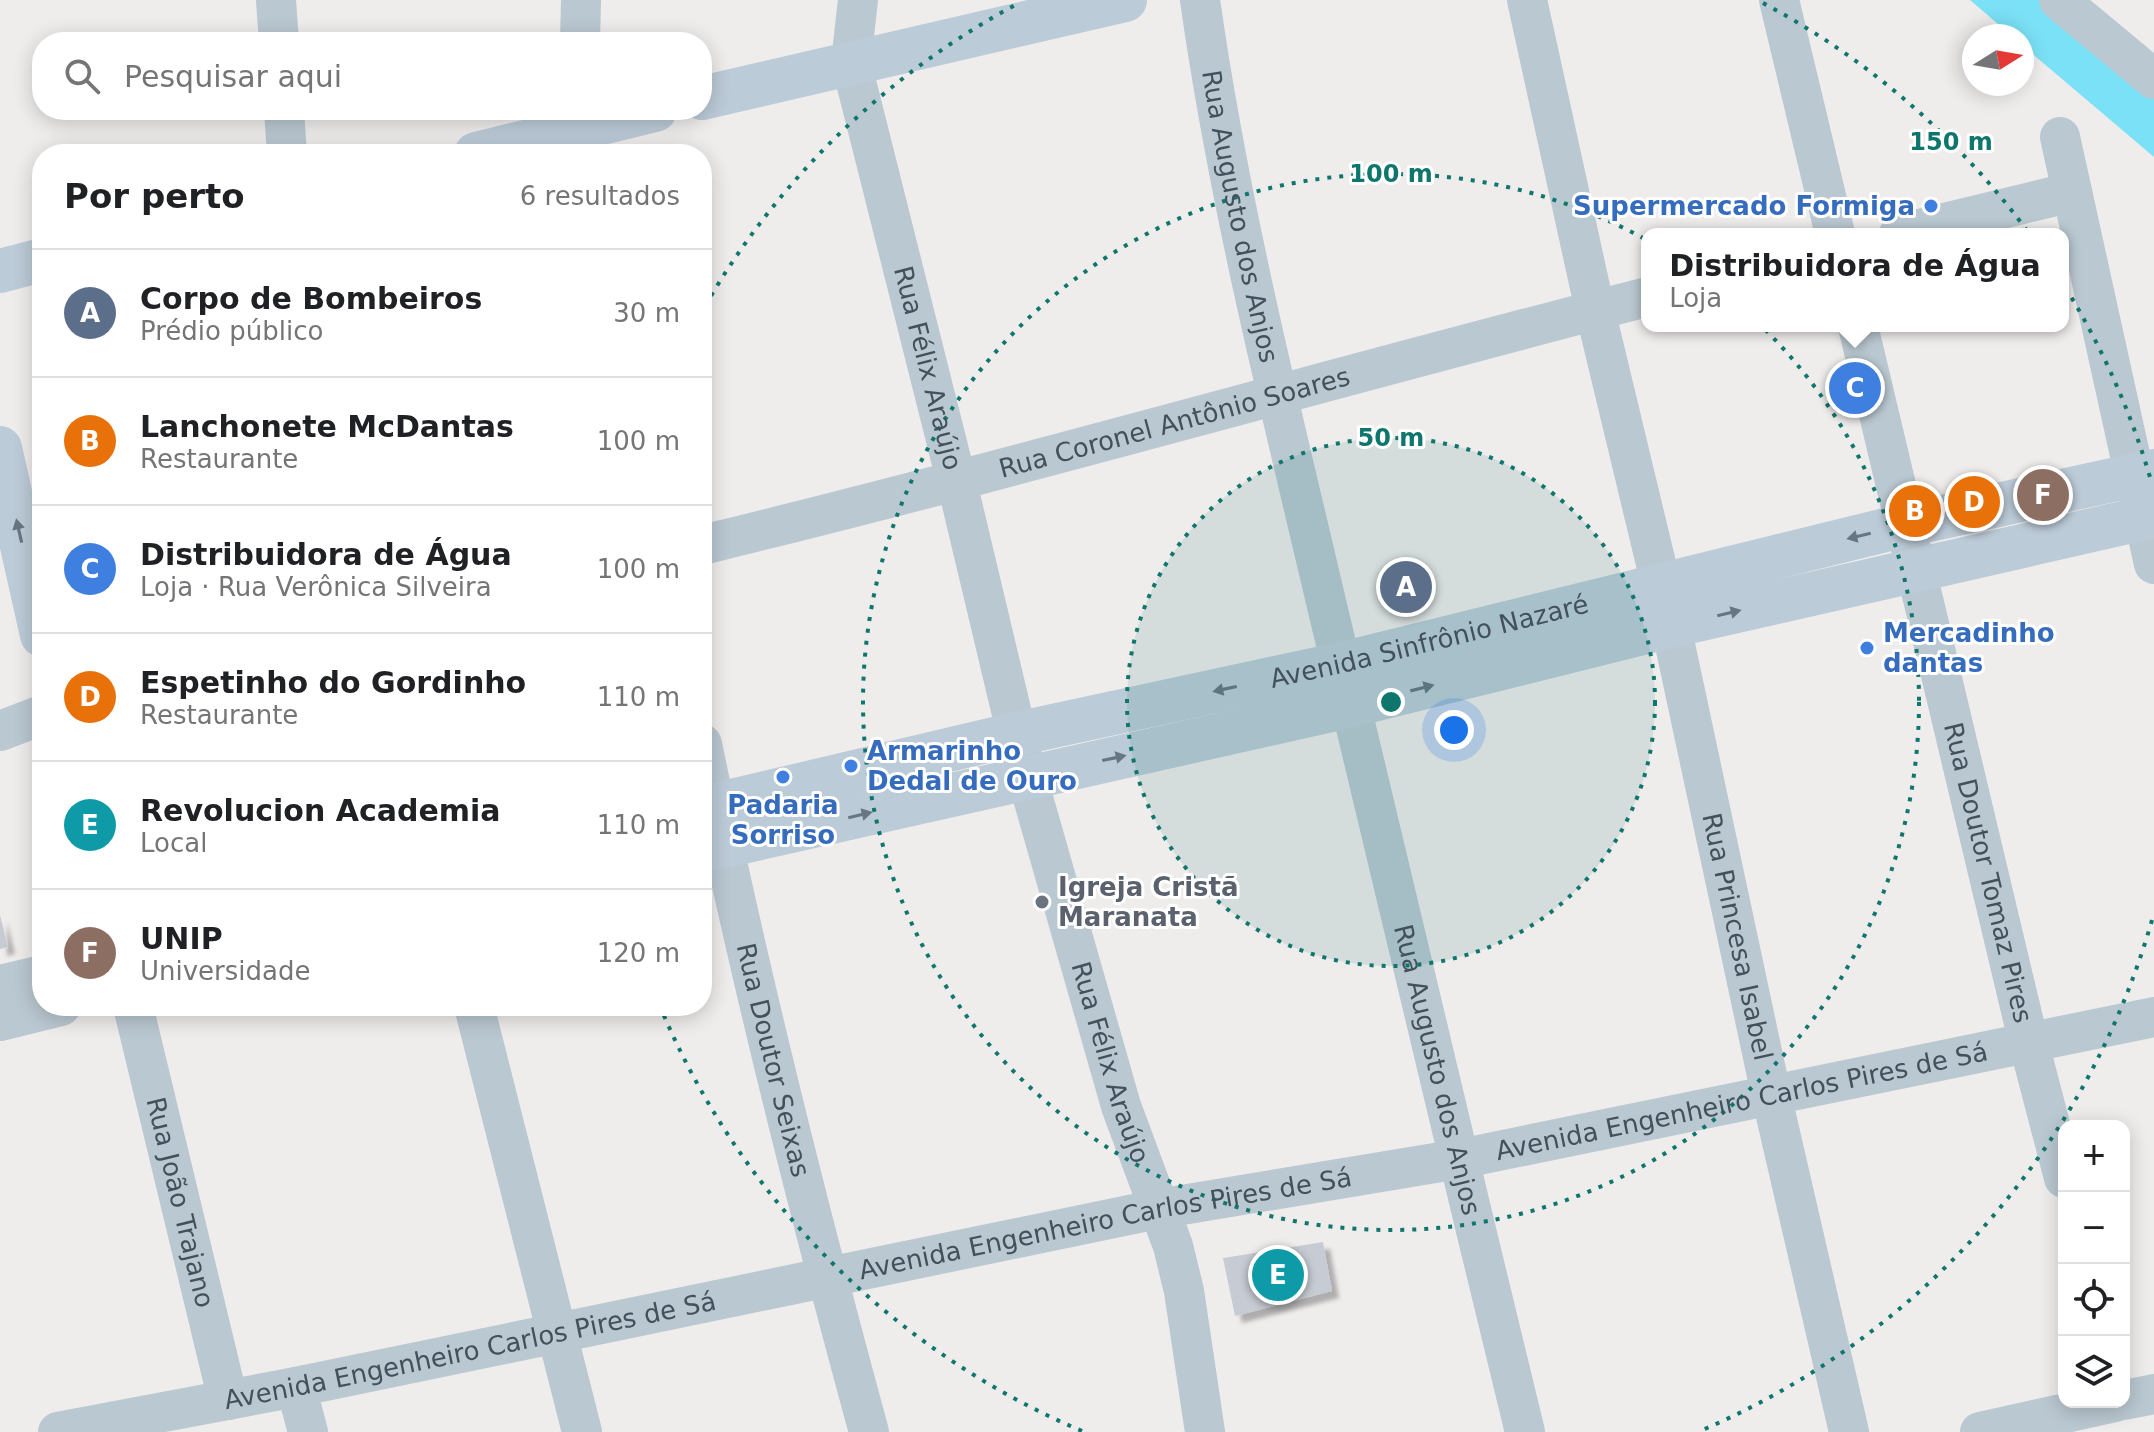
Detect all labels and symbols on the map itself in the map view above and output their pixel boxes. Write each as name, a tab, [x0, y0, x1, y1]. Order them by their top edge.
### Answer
north arrow	[1962, 24, 2034, 96]
street label: Rua Augusto dos Anjos	[1196, 68, 1284, 366]
text: 150 m	[1909, 128, 1993, 156]
text: 100 m	[1349, 160, 1433, 188]
place label: Supermercado Formiga	[1573, 191, 1915, 221]
marker: Supermercado Formiga	[1922, 197, 1940, 215]
street label: Rua Félix Araújo	[888, 263, 968, 473]
pin: C	[1829, 358, 1881, 418]
street label: Rua Coronel Antônio Soares	[996, 361, 1353, 484]
text: 50 m	[1358, 424, 1424, 452]
pin: F	[2017, 465, 2069, 525]
pin: D	[1948, 472, 2000, 532]
pin: B	[1889, 481, 1941, 541]
one-way arrow	[12, 519, 25, 544]
one-way arrow	[1846, 530, 1871, 543]
pin: A	[1380, 557, 1432, 617]
street label: Avenida Sinfrônio Nazaré	[1266, 585, 1590, 695]
one-way arrow	[1716, 606, 1741, 618]
place label: Mercadinho dantas	[1883, 618, 2055, 678]
marker: Mercadinho dantas	[1858, 639, 1876, 657]
one-way arrow	[1409, 681, 1434, 694]
one-way arrow	[1213, 683, 1238, 696]
centre of rings	[1377, 688, 1405, 716]
your location	[1434, 710, 1474, 750]
street label: Rua Doutor Tomaz Pires	[1938, 720, 2038, 1026]
place label: Armarinho Dedal de Ouro	[867, 736, 1077, 796]
one-way arrow	[1101, 751, 1126, 764]
marker: Armarinho Dedal de Ouro	[842, 757, 860, 775]
marker: Padaria Sorriso	[774, 768, 792, 786]
place label: Padaria Sorriso	[727, 790, 839, 850]
one-way arrow	[848, 808, 873, 821]
street label: Rua Princesa Isabel	[1696, 810, 1778, 1063]
place label: Igreja Cristã Maranata	[1058, 872, 1239, 932]
marker: Igreja Cristã Maranata	[1033, 893, 1051, 911]
street label: Rua Augusto dos Anjos	[1388, 921, 1487, 1218]
street label: Rua Doutor Seixas	[731, 940, 816, 1180]
street label: Rua Félix Araújo	[1065, 958, 1156, 1167]
street label: Avenida Engenheiro Carlos Pires de Sá	[1493, 1036, 1990, 1166]
street label: Rua João Trajano	[140, 1094, 220, 1311]
street label: Avenida Engenheiro Carlos Pires de Sá	[857, 1160, 1355, 1286]
pin: E	[1252, 1245, 1304, 1305]
street label: Avenida Engenheiro Carlos Pires de Sá	[222, 1286, 719, 1415]

